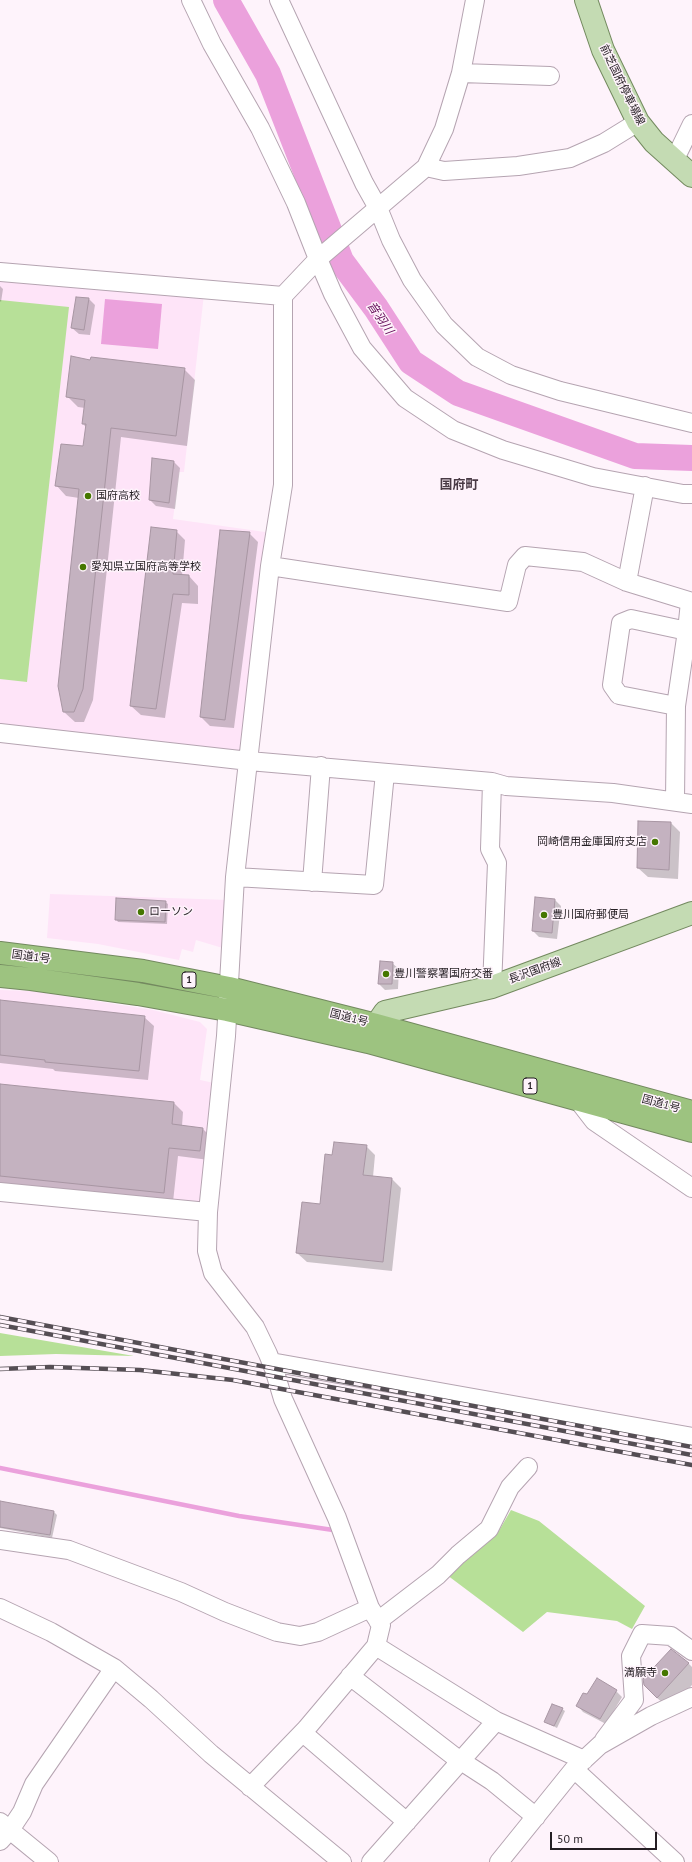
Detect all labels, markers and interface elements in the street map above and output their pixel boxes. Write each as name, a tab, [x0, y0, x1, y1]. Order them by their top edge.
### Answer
street label: 前芝国府停車場線	[597, 43, 647, 127]
water label: 音羽川	[364, 299, 396, 337]
district label: 国府町	[440, 477, 478, 493]
place label: 国府高校	[96, 489, 140, 503]
marker: 国府高校	[83, 491, 93, 501]
place label: 愛知県立国府高等学校	[91, 560, 201, 574]
marker: 愛知県立国府高等学校	[78, 562, 88, 572]
place label: 岡崎信用金庫国府支店	[537, 835, 647, 849]
marker: 岡崎信用金庫国府支店	[650, 837, 660, 847]
place label: ローソン	[149, 905, 193, 919]
marker: ローソン	[136, 907, 146, 917]
place label: 豊川国府郵便局	[552, 908, 629, 922]
marker: 豊川国府郵便局	[539, 910, 549, 920]
street label: 国道1号	[11, 948, 51, 966]
street label: 長沢国府線	[507, 955, 563, 987]
place label: 豊川警察署国府交番	[394, 967, 493, 981]
marker: 豊川警察署国府交番	[381, 969, 391, 979]
road number: 1	[182, 972, 196, 988]
street label: 国道1号	[328, 1007, 370, 1029]
road number: 1	[523, 1078, 537, 1094]
street label: 国道1号	[640, 1093, 682, 1115]
place label: 満願寺	[624, 1666, 657, 1680]
marker: 満願寺	[660, 1668, 670, 1678]
scale bar	[552, 1824, 659, 1850]
text: 50 m	[557, 1831, 583, 1846]

